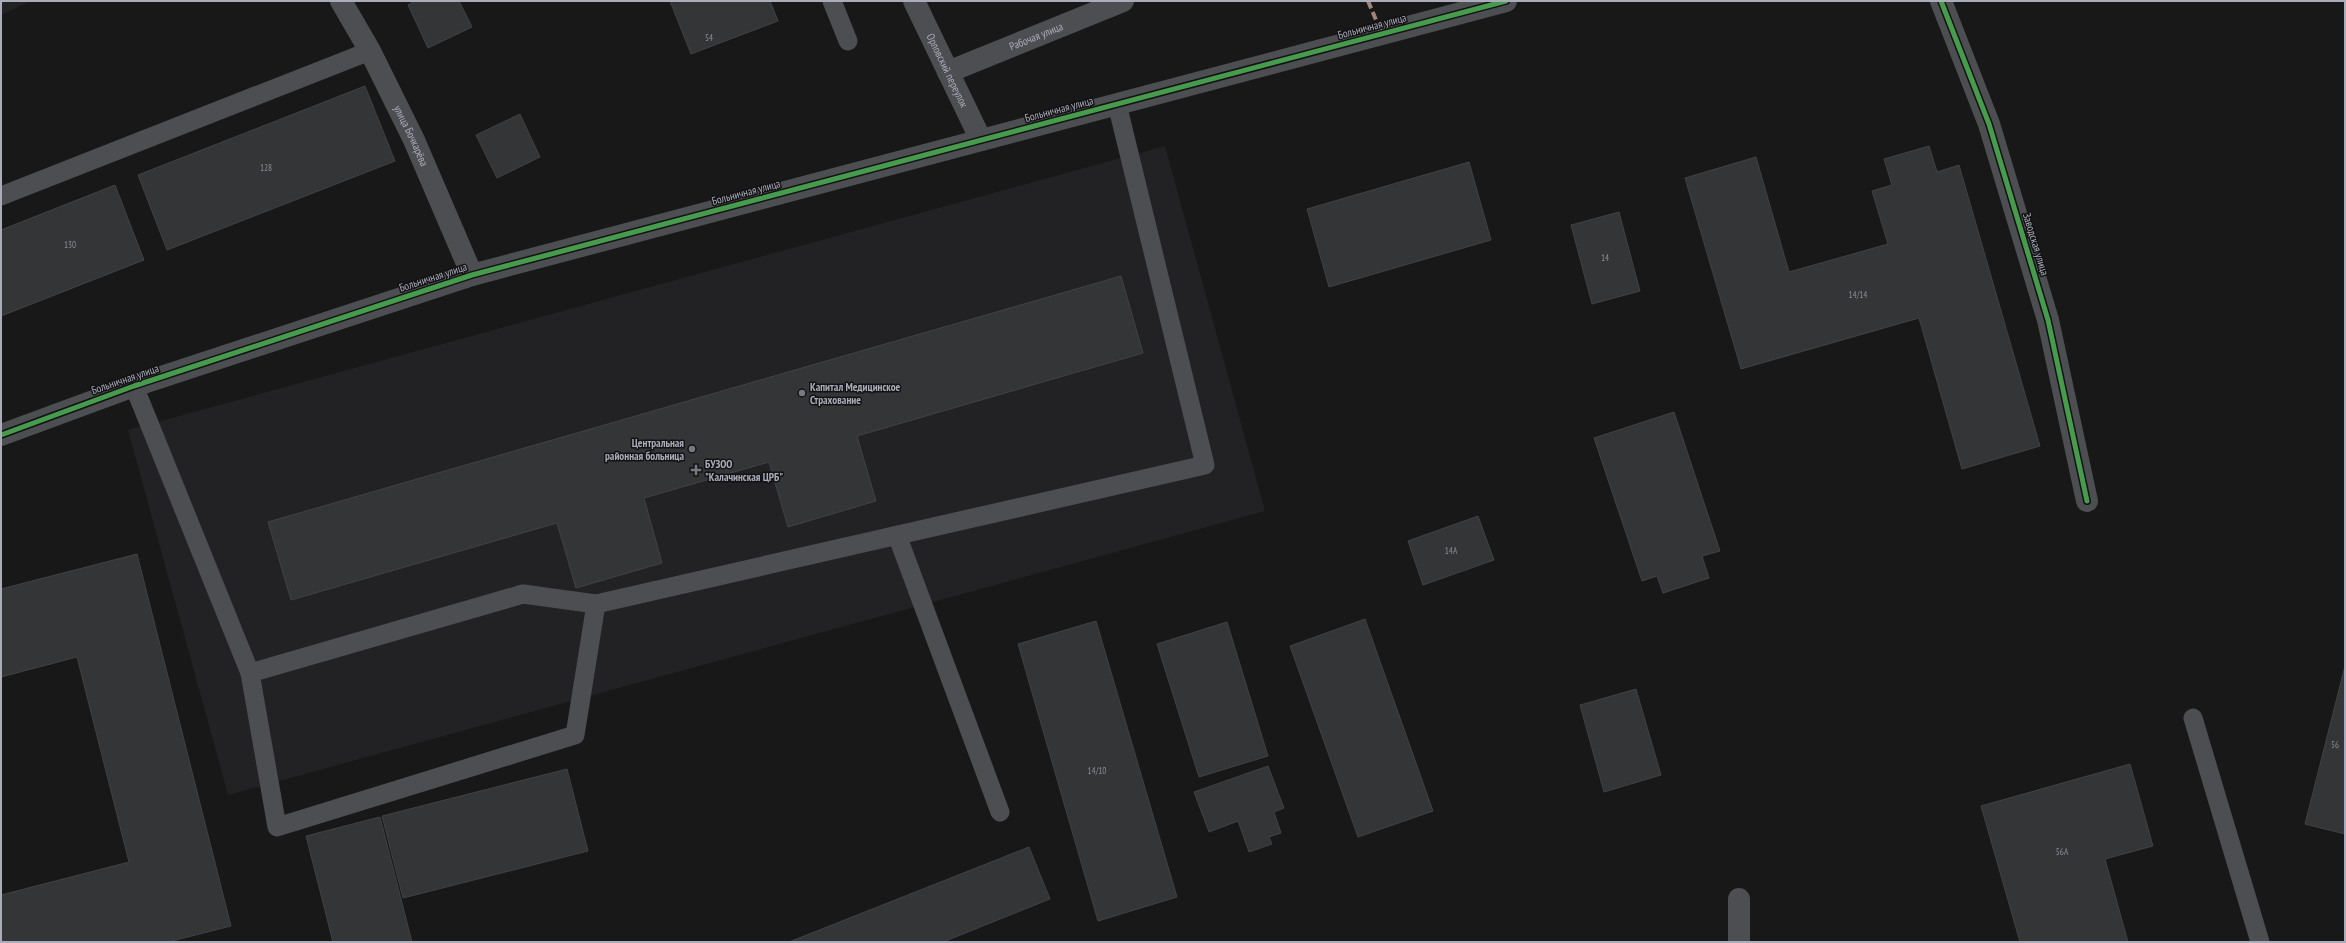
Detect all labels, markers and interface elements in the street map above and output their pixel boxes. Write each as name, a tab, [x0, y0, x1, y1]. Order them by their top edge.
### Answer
street label: Больничная улица	[1336, 10, 1408, 42]
street label: Рабочая улица	[1007, 19, 1065, 53]
street label: Орловский переулок	[924, 31, 972, 110]
house number: 54	[705, 32, 713, 43]
street label: Больничная улица	[1023, 93, 1095, 125]
street label: улица Бочкарёва	[391, 103, 431, 168]
house number: 128	[260, 162, 272, 173]
street label: Больничная улица	[710, 176, 782, 208]
street label: Заводская улица	[2020, 211, 2052, 277]
house number: 130	[64, 239, 76, 250]
house number: 14	[1601, 252, 1609, 263]
street label: Больничная улица	[397, 259, 469, 295]
house number: 14/14	[1849, 289, 1867, 300]
street label: Больничная улица	[89, 361, 161, 397]
place label: Капитал Медицинское Страхование	[810, 380, 901, 407]
marker: Капитал Медицинское Страхование	[797, 388, 807, 398]
place label: Центральная районная больница	[605, 436, 684, 463]
marker: Центральная районная больница	[687, 444, 697, 454]
place label: БУЗОО "Калачинская ЦРБ"	[705, 457, 783, 484]
marker: БУЗОО "Калачинская ЦРБ"	[690, 464, 702, 476]
house number: 14А	[1445, 545, 1458, 556]
house number: 56	[2331, 739, 2339, 750]
house number: 14/10	[1088, 765, 1106, 776]
house number: 56А	[2056, 846, 2069, 857]

